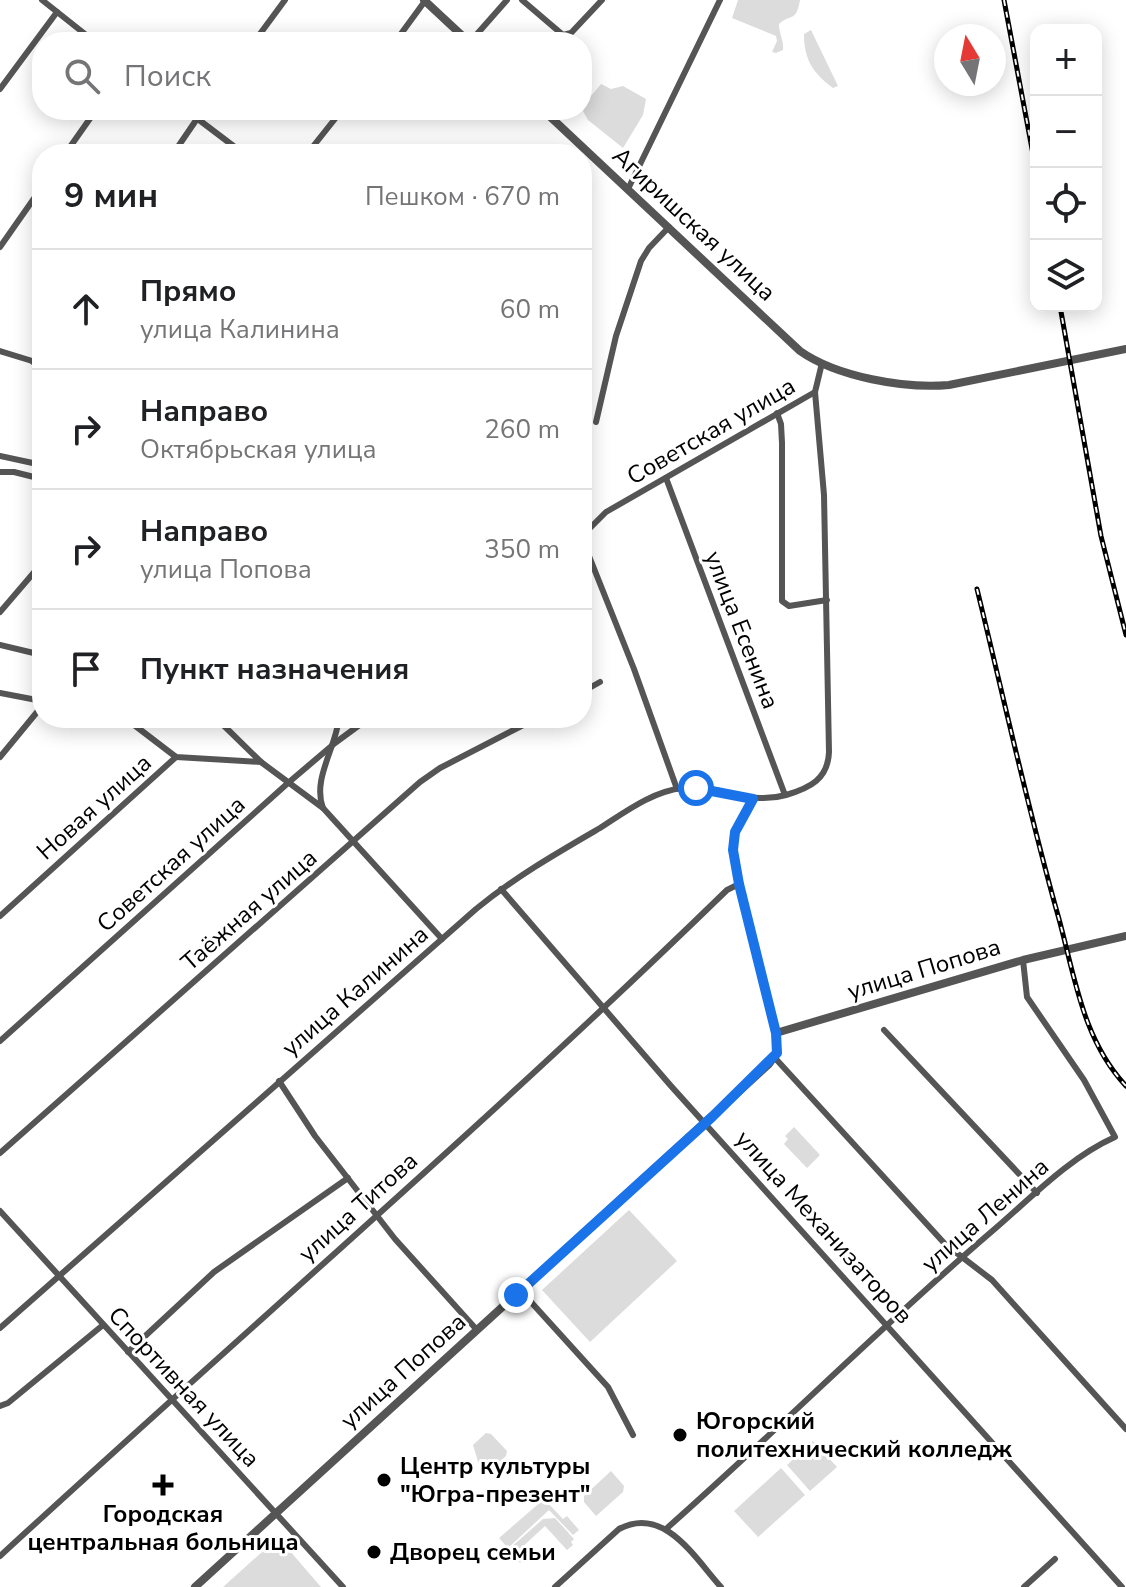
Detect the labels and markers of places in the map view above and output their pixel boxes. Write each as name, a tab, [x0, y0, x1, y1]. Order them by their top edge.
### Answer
place label: Югорский политехнический колледж	[696, 1405, 1012, 1465]
marker: Югорский политехнический колледж	[671, 1426, 689, 1444]
place label: Центр культуры "Югра-презент"	[400, 1450, 591, 1510]
marker: Центр культуры "Югра-презент"	[375, 1471, 393, 1489]
marker: Городская центральная больница	[152, 1474, 174, 1496]
place label: Городская центральная больница	[27, 1498, 299, 1558]
place label: Дворец семьи	[390, 1536, 556, 1568]
marker: Дворец семьи	[365, 1543, 383, 1561]

